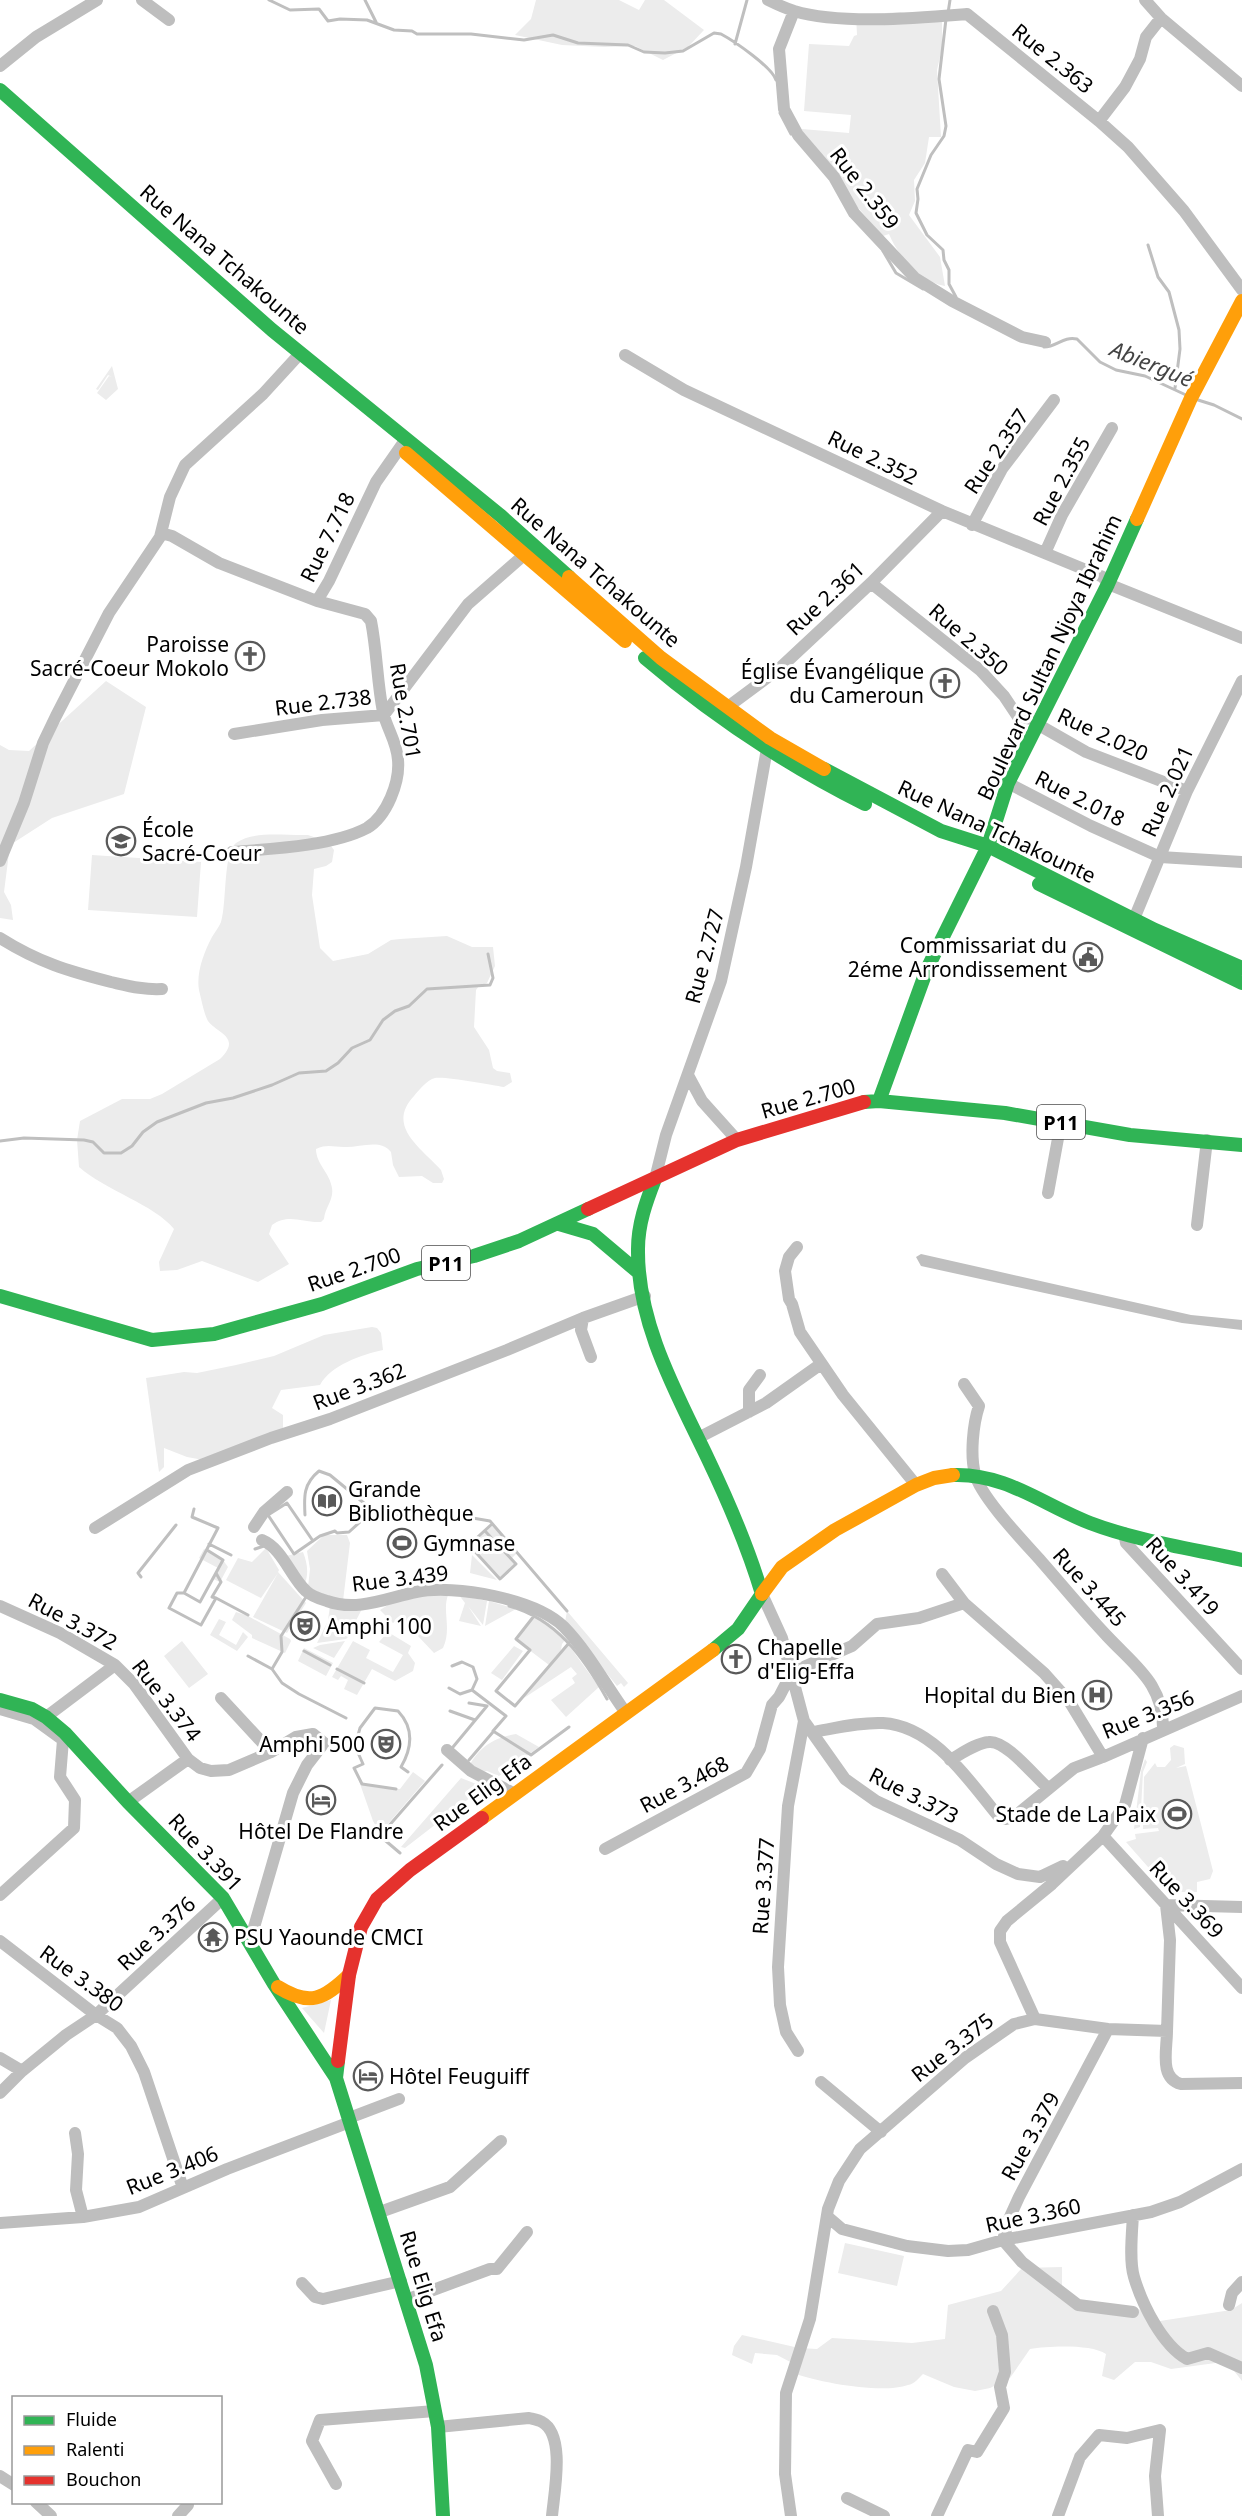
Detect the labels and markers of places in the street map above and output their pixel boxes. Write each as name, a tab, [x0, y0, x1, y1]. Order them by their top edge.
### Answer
place label: Paroisse Sacré-Coeur Mokolo	[30, 630, 229, 682]
church icon: Paroisse Sacré-Coeur Mokolo	[234, 640, 266, 672]
place label: Église Évangélique du Cameroun	[741, 657, 924, 709]
church icon: Église Évangélique du Cameroun	[929, 667, 961, 699]
place label: École Sacré-Coeur	[142, 815, 262, 867]
school or university icon: École Sacré-Coeur	[105, 825, 137, 857]
place label: Commissariat du 2éme Arrondissement	[848, 931, 1067, 983]
public building icon: Commissariat du 2éme Arrondissement	[1072, 941, 1104, 973]
place label: Grande Bibliothèque	[348, 1475, 474, 1527]
library icon: Grande Bibliothèque	[311, 1485, 343, 1517]
sports icon: Gymnase	[386, 1527, 418, 1559]
place label: Gymnase	[423, 1529, 515, 1557]
theatre icon: Amphi 100	[289, 1610, 321, 1642]
place label: Amphi 100	[326, 1612, 432, 1640]
place label: Chapelle d'Elig-Effa	[757, 1633, 855, 1685]
church icon: Chapelle d'Elig-Effa	[720, 1643, 752, 1675]
hospital icon: Hopital du Bien	[1081, 1679, 1113, 1711]
place label: Hopital du Bien	[924, 1681, 1076, 1709]
theatre icon: Amphi 500	[370, 1728, 402, 1760]
place label: Amphi 500	[259, 1730, 365, 1758]
hotel icon: Hôtel De Flandre	[305, 1784, 337, 1816]
sports icon: Stade de La Paix	[1161, 1798, 1193, 1830]
place label: Stade de La Paix	[995, 1800, 1156, 1828]
place label: Hôtel De Flandre	[238, 1817, 404, 1845]
temple icon: PSU Yaounde CMCI	[197, 1921, 229, 1953]
place label: PSU Yaounde CMCI	[234, 1923, 423, 1951]
hotel icon: Hôtel Feuguiff	[352, 2060, 384, 2092]
place label: Hôtel Feuguiff	[389, 2062, 531, 2090]

